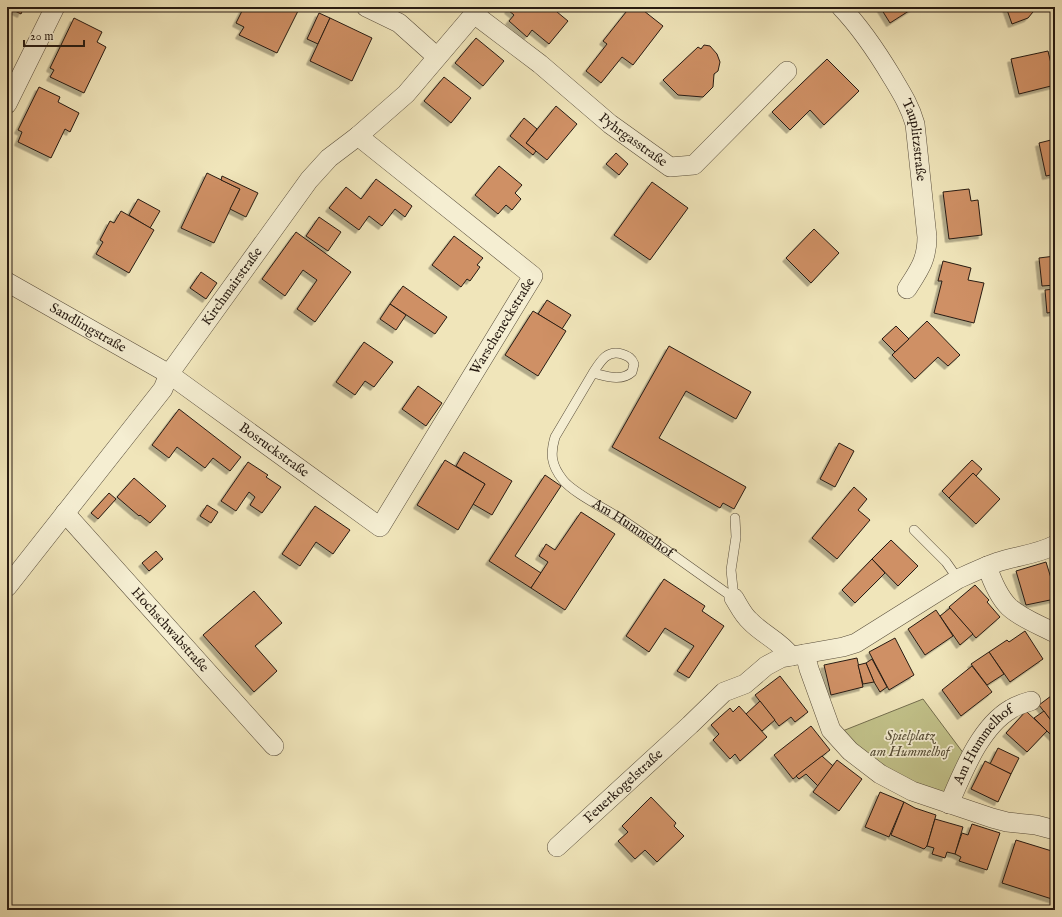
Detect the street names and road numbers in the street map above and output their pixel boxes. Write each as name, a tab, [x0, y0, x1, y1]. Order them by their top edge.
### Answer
street label: Tauplitzstraße	[897, 96, 930, 183]
street label: Pyhrgasstraße	[595, 109, 671, 171]
street label: Kirchmairstraße	[198, 243, 267, 330]
street label: Warscheneckstraße	[466, 274, 539, 378]
street label: Sandlingstraße	[46, 299, 130, 357]
street label: Bosruckstraße	[235, 419, 313, 482]
street label: Am Hummelhof	[588, 494, 680, 563]
street label: Hochschwabstraße	[127, 584, 213, 677]
street label: Am Hummelhof	[949, 699, 1019, 789]
street label: Feuerkogelstraße	[580, 745, 667, 827]

